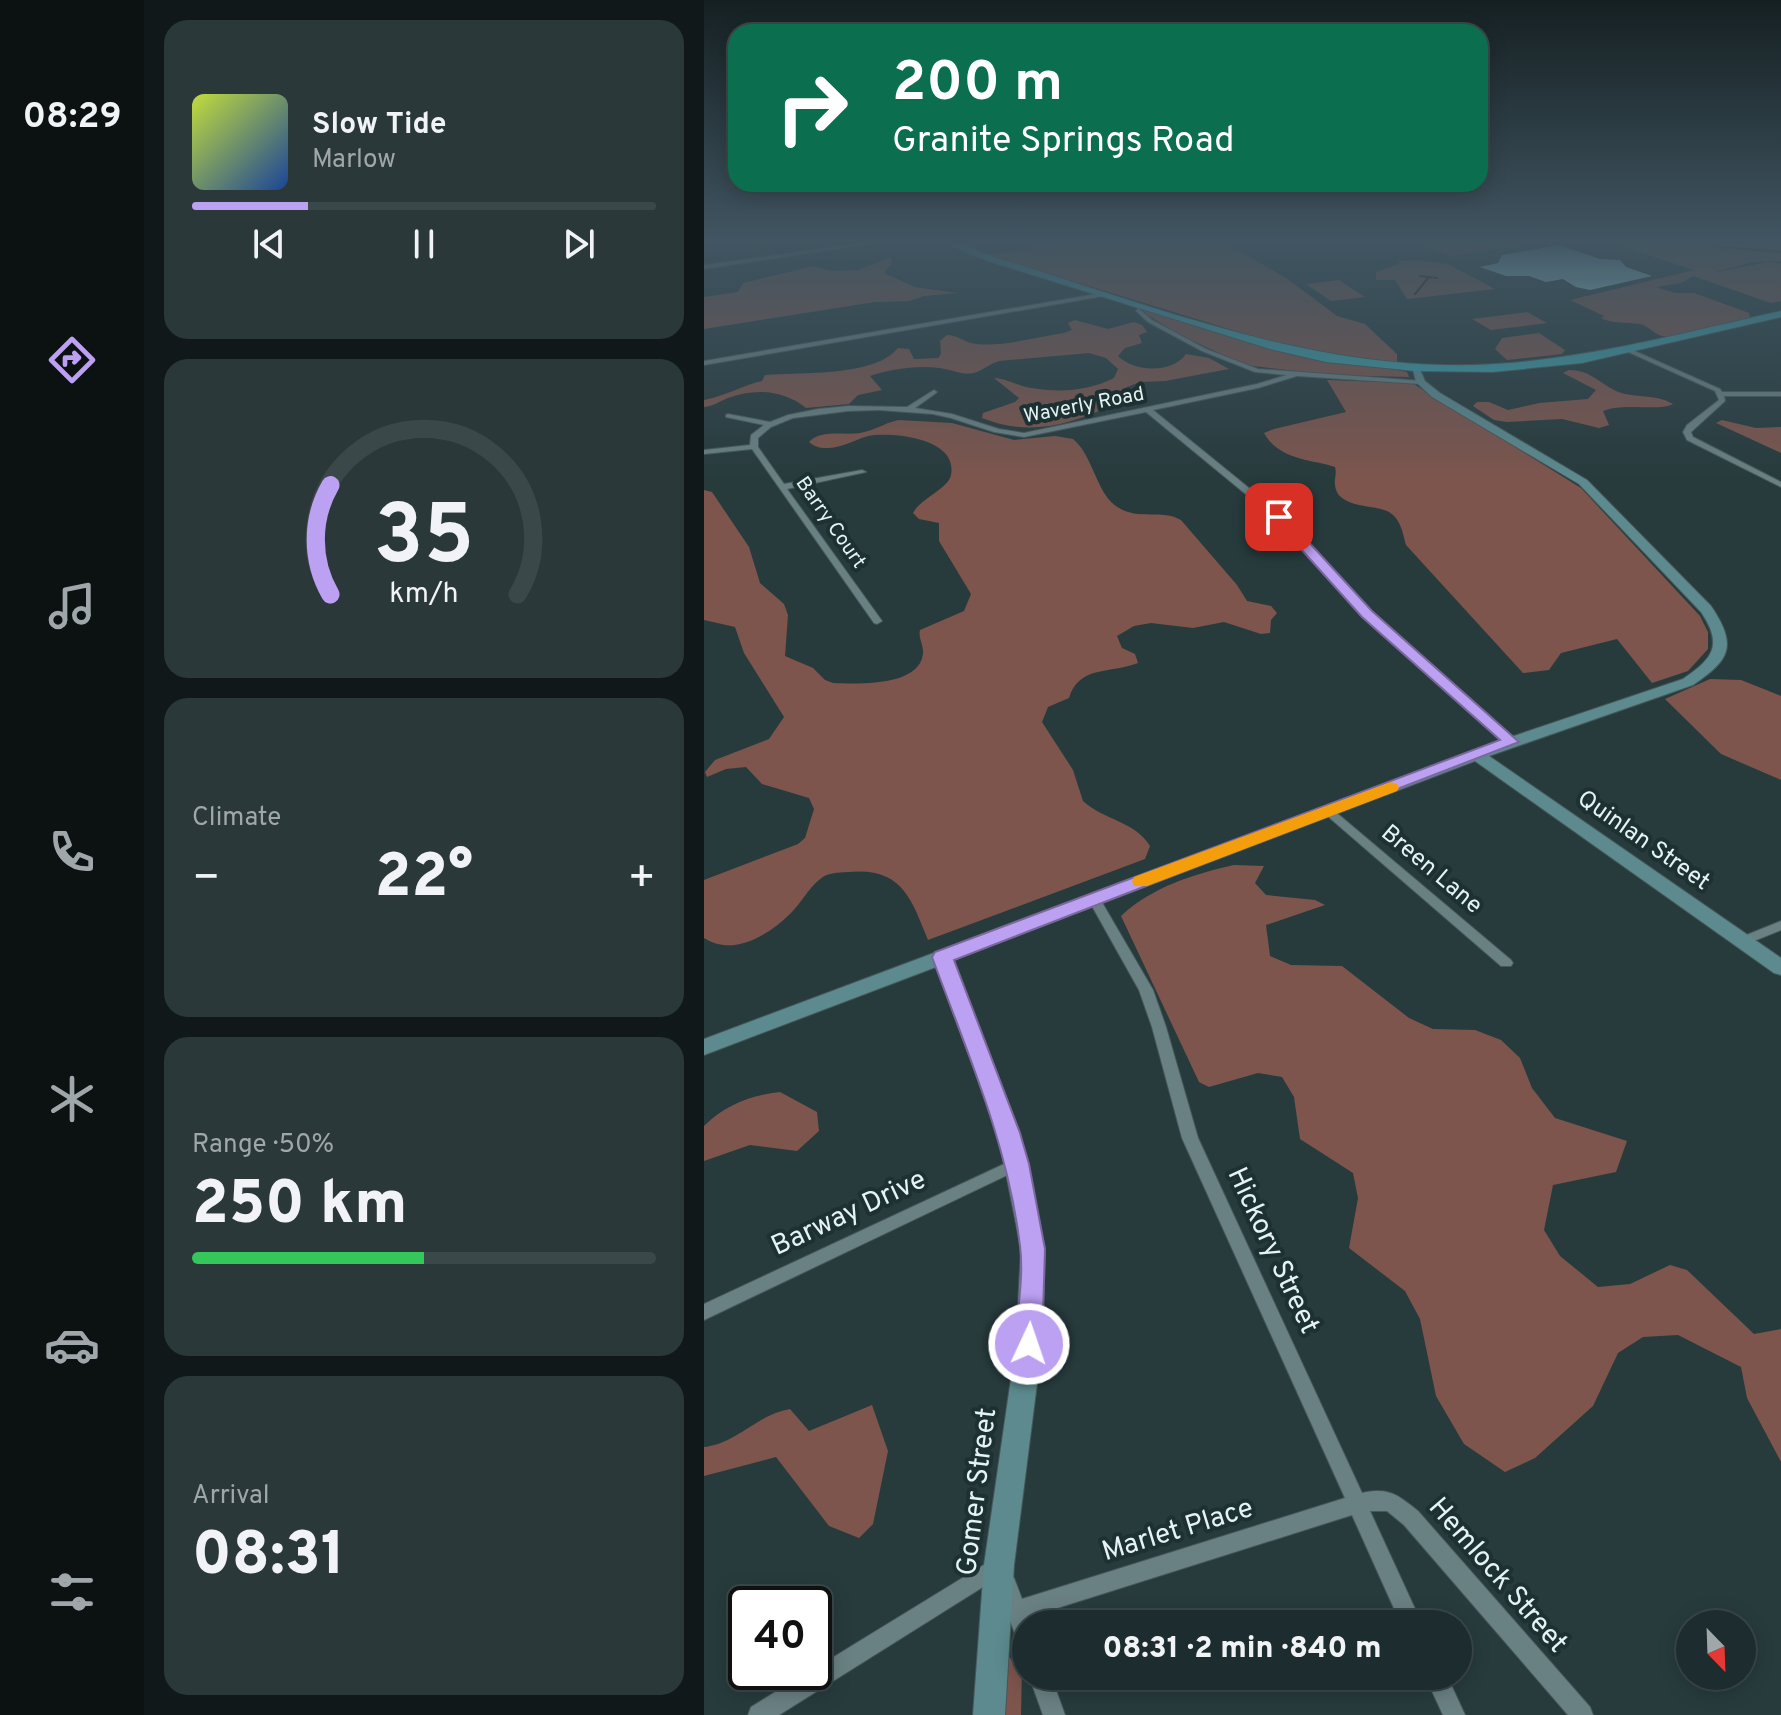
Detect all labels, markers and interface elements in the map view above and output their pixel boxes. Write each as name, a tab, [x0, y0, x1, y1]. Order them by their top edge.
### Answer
text: 200 m	[892, 50, 1063, 120]
icon: right	[760, 56, 864, 160]
text: 08:29	[22, 95, 122, 141]
text: Slow Tide	[312, 107, 446, 144]
text: Granite Springs Road	[892, 119, 1234, 165]
text: Marlow	[312, 144, 396, 177]
icon: previous	[247, 222, 291, 266]
icon: pause	[402, 222, 446, 266]
icon: next	[557, 222, 601, 266]
icon: directions	[44, 332, 100, 388]
street label: Waverly Road	[1021, 382, 1147, 430]
street label: Barry Court	[789, 472, 871, 574]
pin	[1245, 483, 1313, 551]
text: 35	[374, 487, 474, 592]
icon: arrive	[1257, 495, 1301, 539]
text: km/h	[389, 577, 459, 613]
icon: music	[44, 578, 100, 634]
street label: Quinlan Street	[1571, 784, 1715, 898]
text: Climate	[192, 802, 281, 835]
street label: Breen Lane	[1374, 819, 1488, 921]
icon: phone	[44, 824, 100, 880]
text: 22°	[375, 842, 473, 918]
text: −	[192, 852, 220, 908]
text: +	[628, 852, 656, 908]
icon: climate	[44, 1071, 100, 1127]
text: Range · 50%	[192, 1129, 334, 1162]
street label: Barway Drive	[766, 1162, 932, 1266]
street label: Hickory Street	[1218, 1162, 1326, 1340]
text: 250 km	[192, 1169, 407, 1245]
position arrow	[987, 1302, 1071, 1386]
icon: car	[44, 1317, 100, 1373]
street label: Gomer Street	[950, 1406, 1006, 1578]
text: Arrival	[192, 1480, 270, 1513]
street label: Marlet Place	[1098, 1491, 1258, 1571]
street label: Hemlock Street	[1420, 1491, 1574, 1661]
text: 08:31	[192, 1520, 345, 1596]
icon: filters	[44, 1564, 100, 1620]
speed limit sign: 40	[728, 1586, 832, 1690]
north arrow	[1676, 1610, 1756, 1690]
map controls	[1676, 1610, 1756, 1690]
text: 08:31 · 2 min · 840 m	[1102, 1631, 1382, 1668]

